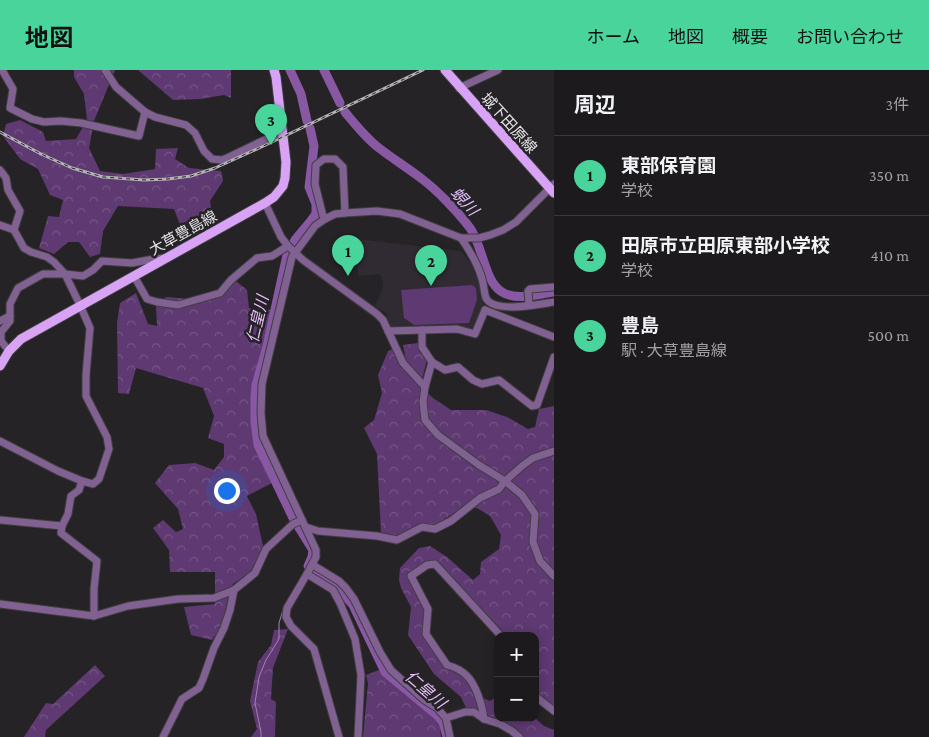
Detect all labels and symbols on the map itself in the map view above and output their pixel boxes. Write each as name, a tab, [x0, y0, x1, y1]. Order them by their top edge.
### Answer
street label: 城下田原線	[478, 90, 540, 156]
pin: 3	[255, 104, 287, 145]
water label: 蜆川	[448, 184, 483, 220]
street label: 大草豊島線	[146, 208, 220, 258]
pin: 1	[332, 235, 364, 276]
pin: 2	[415, 245, 447, 286]
water label: 仁皇川	[244, 292, 272, 344]
your location	[214, 478, 240, 504]
water label: 仁皇川	[402, 667, 451, 713]

